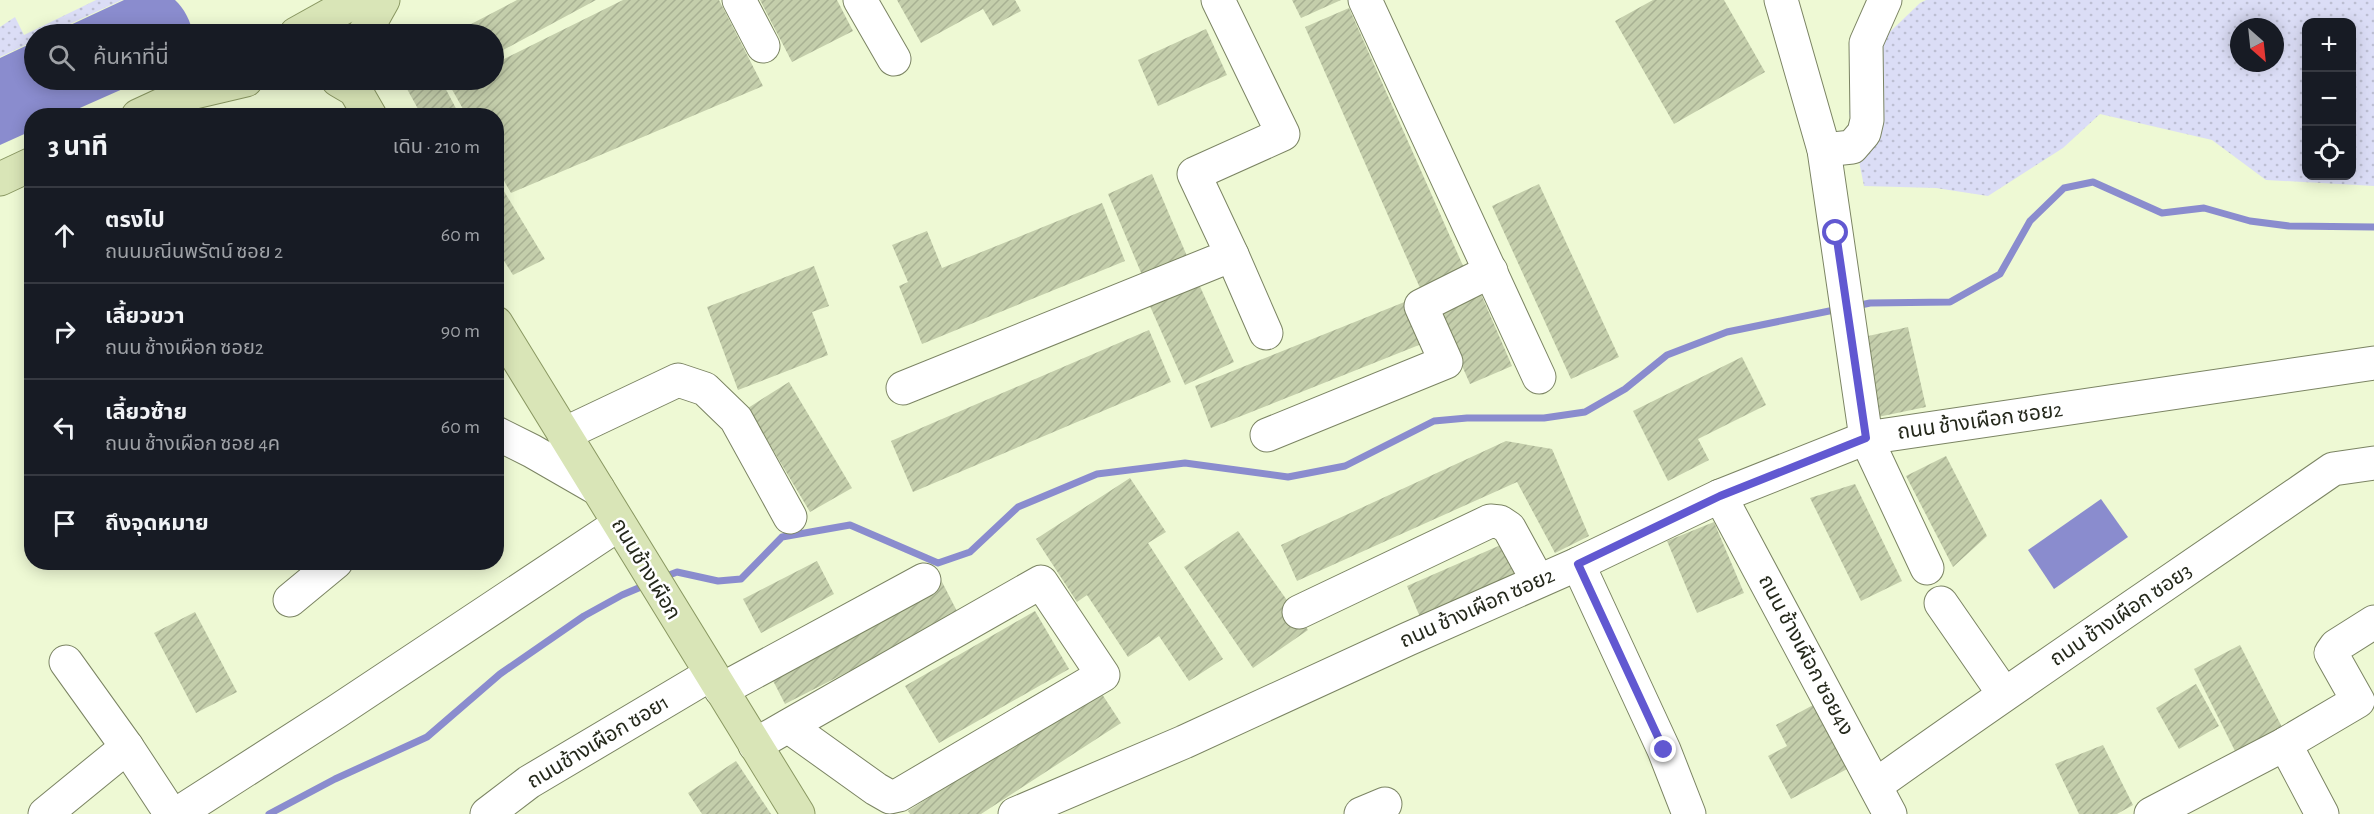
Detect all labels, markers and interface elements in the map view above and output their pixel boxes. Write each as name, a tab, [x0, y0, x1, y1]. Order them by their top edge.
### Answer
north arrow	[2230, 18, 2284, 72]
map controls	[2302, 18, 2356, 180]
button: +	[2302, 18, 2356, 72]
search box	[24, 24, 504, 90]
icon: search	[45, 41, 78, 74]
text: ค้นหาที่นี่	[93, 46, 169, 68]
button: −	[2302, 72, 2356, 126]
button: locate	[2302, 126, 2356, 180]
text: 3 นาที	[48, 134, 108, 160]
text: เดิน · 210 m	[393, 137, 480, 157]
text: ตรงไป	[105, 209, 165, 231]
icon: ahead	[48, 219, 81, 252]
route start	[1822, 219, 1848, 245]
text: 60 m	[441, 225, 480, 245]
text: ถนนมณีนพรัตน์ ซอย 2	[105, 242, 283, 262]
text: เลี้ยวขวา	[105, 305, 185, 327]
icon: right	[48, 315, 81, 348]
text: 90 m	[441, 321, 480, 341]
text: ถนน ช้างเผือก ซอย2	[105, 338, 264, 358]
street label: ถนน ช้างเผือก ซอย2	[1896, 397, 2064, 443]
text: เลี้ยวซ้าย	[105, 401, 187, 423]
icon: left	[48, 411, 81, 444]
text: 60 m	[441, 417, 480, 437]
text: ถนน ช้างเผือก ซอย 4ค	[105, 434, 280, 454]
icon: arrive	[48, 507, 81, 540]
text: ถึงจุดหมาย	[105, 512, 209, 534]
street label: ถนนช้างเผือก	[608, 514, 686, 623]
street label: ถนน ช้างเผือก ซอย3	[2045, 558, 2196, 670]
street label: ถนน ช้างเผือก ซอย2	[1396, 563, 1558, 652]
street label: ถนน ช้างเผือก ซอย4ง	[1755, 570, 1859, 739]
street label: ถนนช้างเผือก ซอย1	[523, 690, 672, 792]
route end	[1650, 736, 1676, 762]

